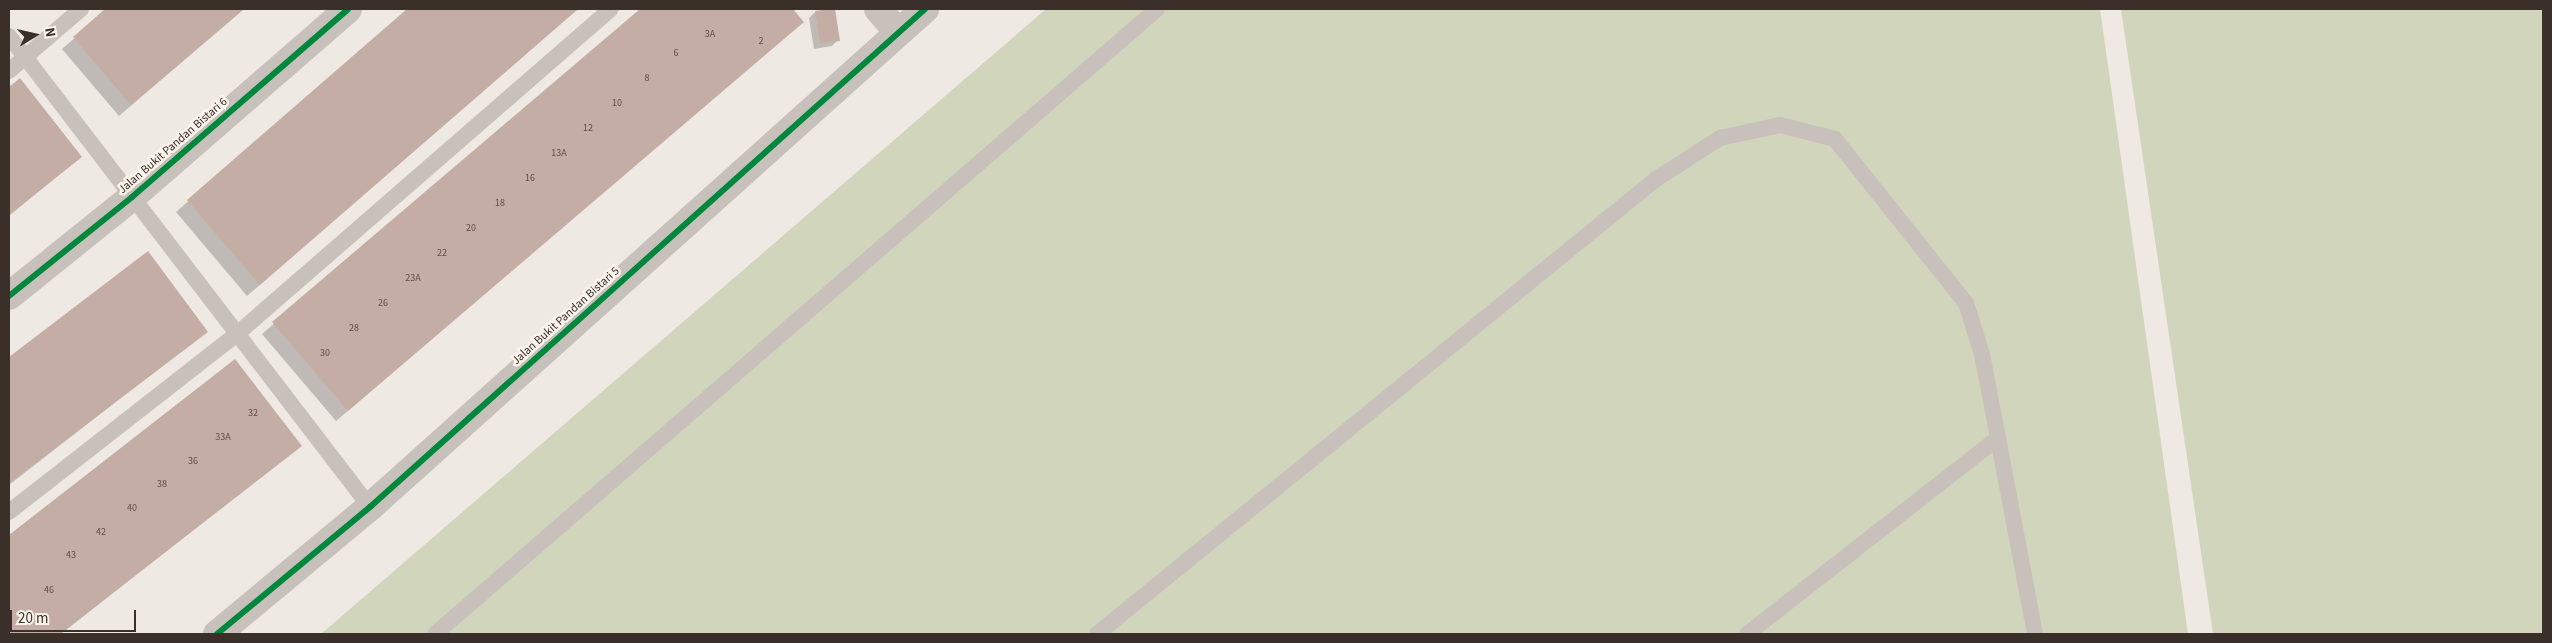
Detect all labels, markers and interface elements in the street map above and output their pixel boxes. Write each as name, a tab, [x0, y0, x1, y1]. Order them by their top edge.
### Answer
north arrow	[10, 10, 60, 60]
text: N	[39, 26, 60, 39]
house number: 3A	[705, 29, 715, 41]
house number: 2	[759, 36, 763, 48]
house number: 6	[674, 48, 678, 60]
house number: 8	[645, 73, 649, 85]
street label: Jalan Bukit Pandan Bistari 6	[116, 95, 230, 197]
house number: 10	[612, 98, 622, 110]
house number: 12	[583, 123, 593, 135]
house number: 13A	[551, 148, 567, 160]
house number: 16	[525, 173, 535, 185]
house number: 18	[495, 198, 505, 210]
house number: 20	[466, 223, 476, 235]
house number: 22	[437, 248, 447, 260]
street label: Jalan Bukit Pandan Bistari 5	[509, 264, 623, 368]
house number: 23A	[405, 273, 421, 285]
house number: 26	[378, 298, 388, 310]
house number: 28	[349, 323, 359, 335]
house number: 30	[320, 348, 330, 360]
house number: 32	[248, 408, 258, 420]
house number: 33A	[215, 432, 231, 444]
house number: 36	[188, 456, 198, 468]
house number: 38	[157, 479, 167, 491]
house number: 40	[127, 503, 137, 515]
house number: 42	[96, 527, 106, 539]
house number: 43	[66, 550, 76, 562]
house number: 46	[44, 585, 54, 597]
scale bar	[12, 600, 139, 632]
text: 20 m	[18, 608, 48, 629]

